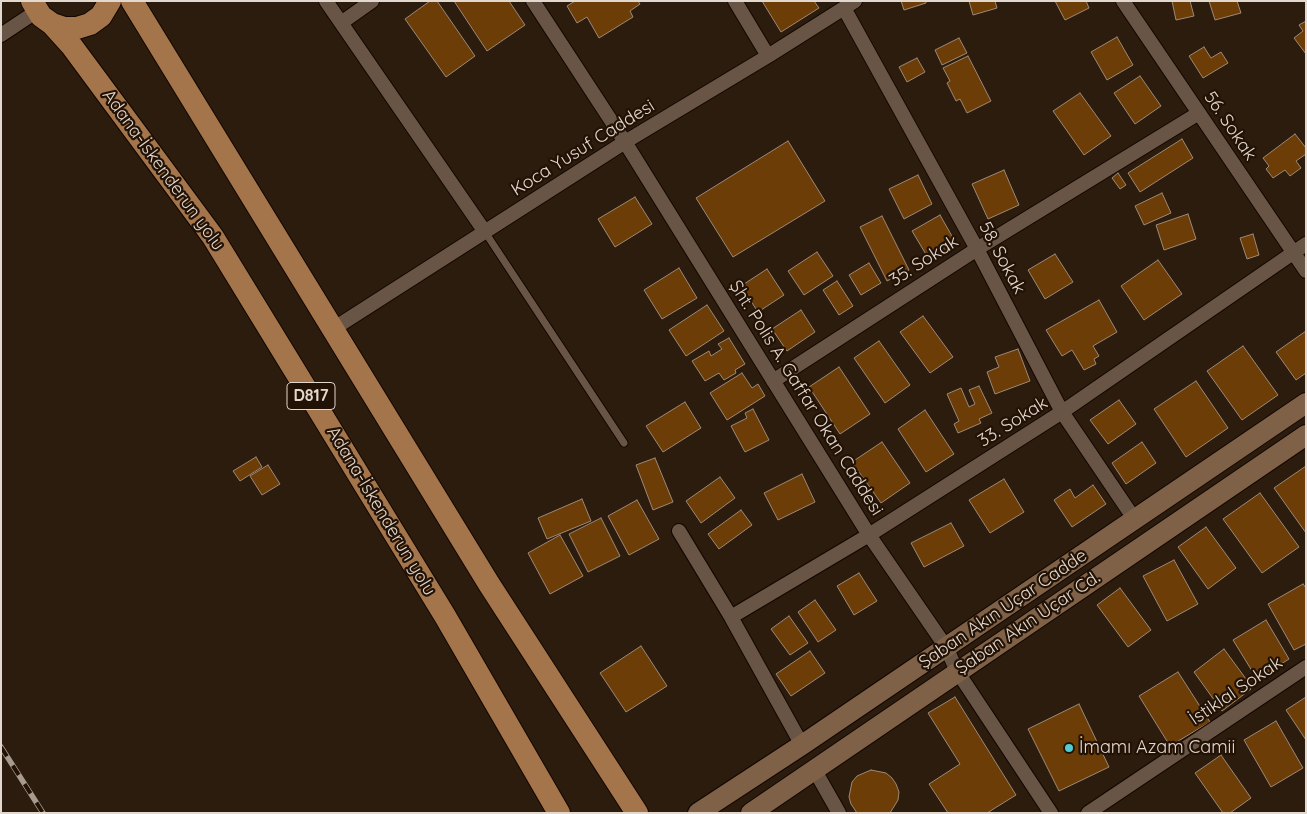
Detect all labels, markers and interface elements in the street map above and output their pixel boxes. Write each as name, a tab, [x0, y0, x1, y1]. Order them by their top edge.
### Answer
street label: Adana-İskenderun yolu	[97, 85, 229, 255]
street label: 56. Sokak	[1199, 87, 1261, 165]
street label: Koca Yusuf Caddesi	[507, 95, 659, 201]
street label: 58. Sokak	[974, 218, 1030, 298]
street label: 35. Sokak	[885, 231, 963, 291]
street label: Şht. Polis A. Gaffar Okan Caddesi	[724, 276, 888, 520]
road number: D817	[287, 382, 335, 410]
street label: 33. Sokak	[974, 392, 1052, 452]
street label: Adana-İskenderun yolu	[322, 423, 440, 599]
street label: Şaban Akın Uçar Cadde	[915, 545, 1091, 673]
street label: Şaban Akın Uçar Cd.	[952, 567, 1104, 679]
street label: İstiklal Sokak	[1185, 652, 1287, 730]
place label: İmamı Azam Camii	[1079, 737, 1235, 759]
marker: İmamı Azam Camii	[1063, 742, 1075, 754]

